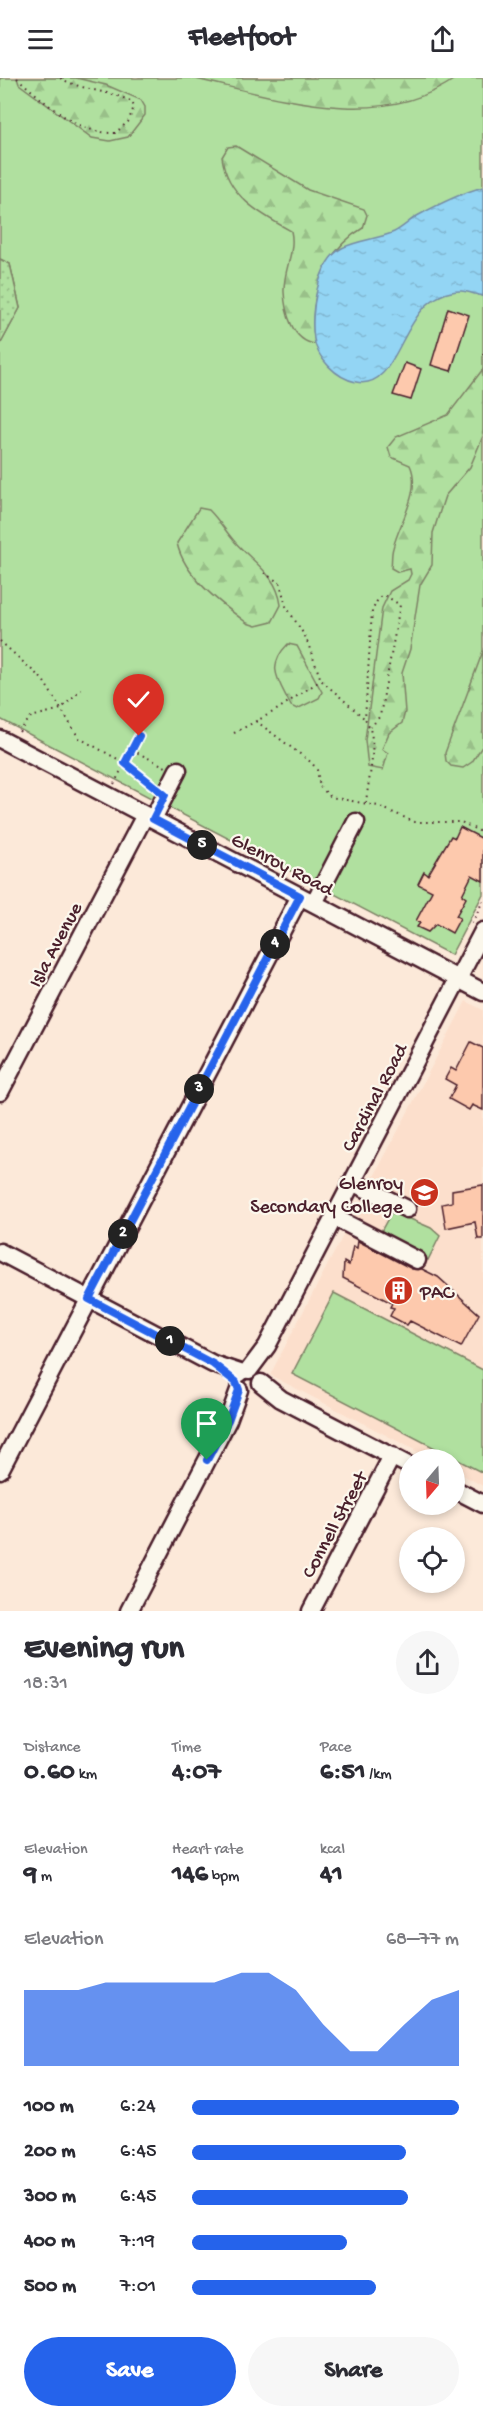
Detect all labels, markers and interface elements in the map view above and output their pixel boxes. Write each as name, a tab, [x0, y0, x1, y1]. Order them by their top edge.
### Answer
icon: menu	[24, 23, 57, 56]
text: Fleetfoot	[189, 23, 294, 55]
icon: share	[426, 23, 459, 56]
pin	[113, 674, 164, 736]
icon: check	[122, 683, 155, 716]
pin: 5	[187, 830, 217, 860]
street label: Glenroy Road	[226, 830, 338, 904]
text: 5	[198, 835, 206, 854]
street label: Isla Avenue	[25, 899, 89, 992]
pin: 4	[260, 929, 290, 959]
text: 4	[271, 934, 279, 953]
street label: Cardinal Road	[338, 1039, 415, 1156]
pin: 3	[184, 1074, 214, 1104]
text: 3	[195, 1079, 203, 1098]
place label: Glenroy Secondary College	[250, 1174, 404, 1220]
school or university icon: Glenroy Secondary College	[408, 1177, 440, 1209]
pin: 2	[108, 1219, 138, 1249]
text: 2	[119, 1224, 127, 1243]
building icon: PAC	[383, 1275, 415, 1307]
place label: PAC	[419, 1283, 455, 1306]
pin: 1	[155, 1326, 185, 1356]
text: 1	[167, 1331, 173, 1350]
pin	[181, 1398, 232, 1460]
icon: arrive	[190, 1407, 223, 1440]
north arrow	[399, 1449, 465, 1515]
map controls	[399, 1449, 465, 1593]
street label: Connell Street	[298, 1467, 375, 1583]
button: locate	[399, 1527, 465, 1593]
text: Evening run	[24, 1631, 184, 1669]
button: share	[396, 1631, 459, 1694]
text: 18:31	[24, 1673, 68, 1696]
text: Distance	[24, 1739, 81, 1758]
text: Time	[172, 1739, 201, 1758]
text: Pace	[320, 1739, 351, 1758]
text: 0.60	[24, 1758, 75, 1789]
text: 4:07	[172, 1758, 221, 1789]
text: 6:51	[320, 1758, 366, 1789]
text: km	[75, 1766, 97, 1785]
text: /km	[366, 1766, 392, 1785]
text: Elevation	[24, 1841, 88, 1860]
text: Heart rate	[172, 1841, 244, 1860]
text: kcal	[320, 1841, 345, 1860]
text: 9	[24, 1860, 37, 1891]
text: 146	[172, 1860, 208, 1891]
text: 41	[320, 1860, 343, 1891]
text: m	[37, 1868, 52, 1887]
text: bpm	[208, 1868, 239, 1887]
text: Elevation	[24, 1929, 104, 1952]
text: 68–77 m	[386, 1929, 459, 1952]
text: 100 m	[24, 2096, 74, 2119]
text: 6:24	[120, 2096, 156, 2119]
text: 200 m	[24, 2141, 75, 2164]
text: 6:45	[120, 2141, 156, 2164]
text: 300 m	[24, 2186, 76, 2209]
text: 6:45	[120, 2186, 156, 2209]
text: 400 m	[24, 2231, 75, 2254]
text: 7:19	[120, 2231, 155, 2254]
text: 500 m	[24, 2276, 76, 2299]
text: 7:01	[120, 2276, 156, 2299]
button: Save	[24, 2337, 236, 2406]
button: Share	[248, 2337, 459, 2406]

